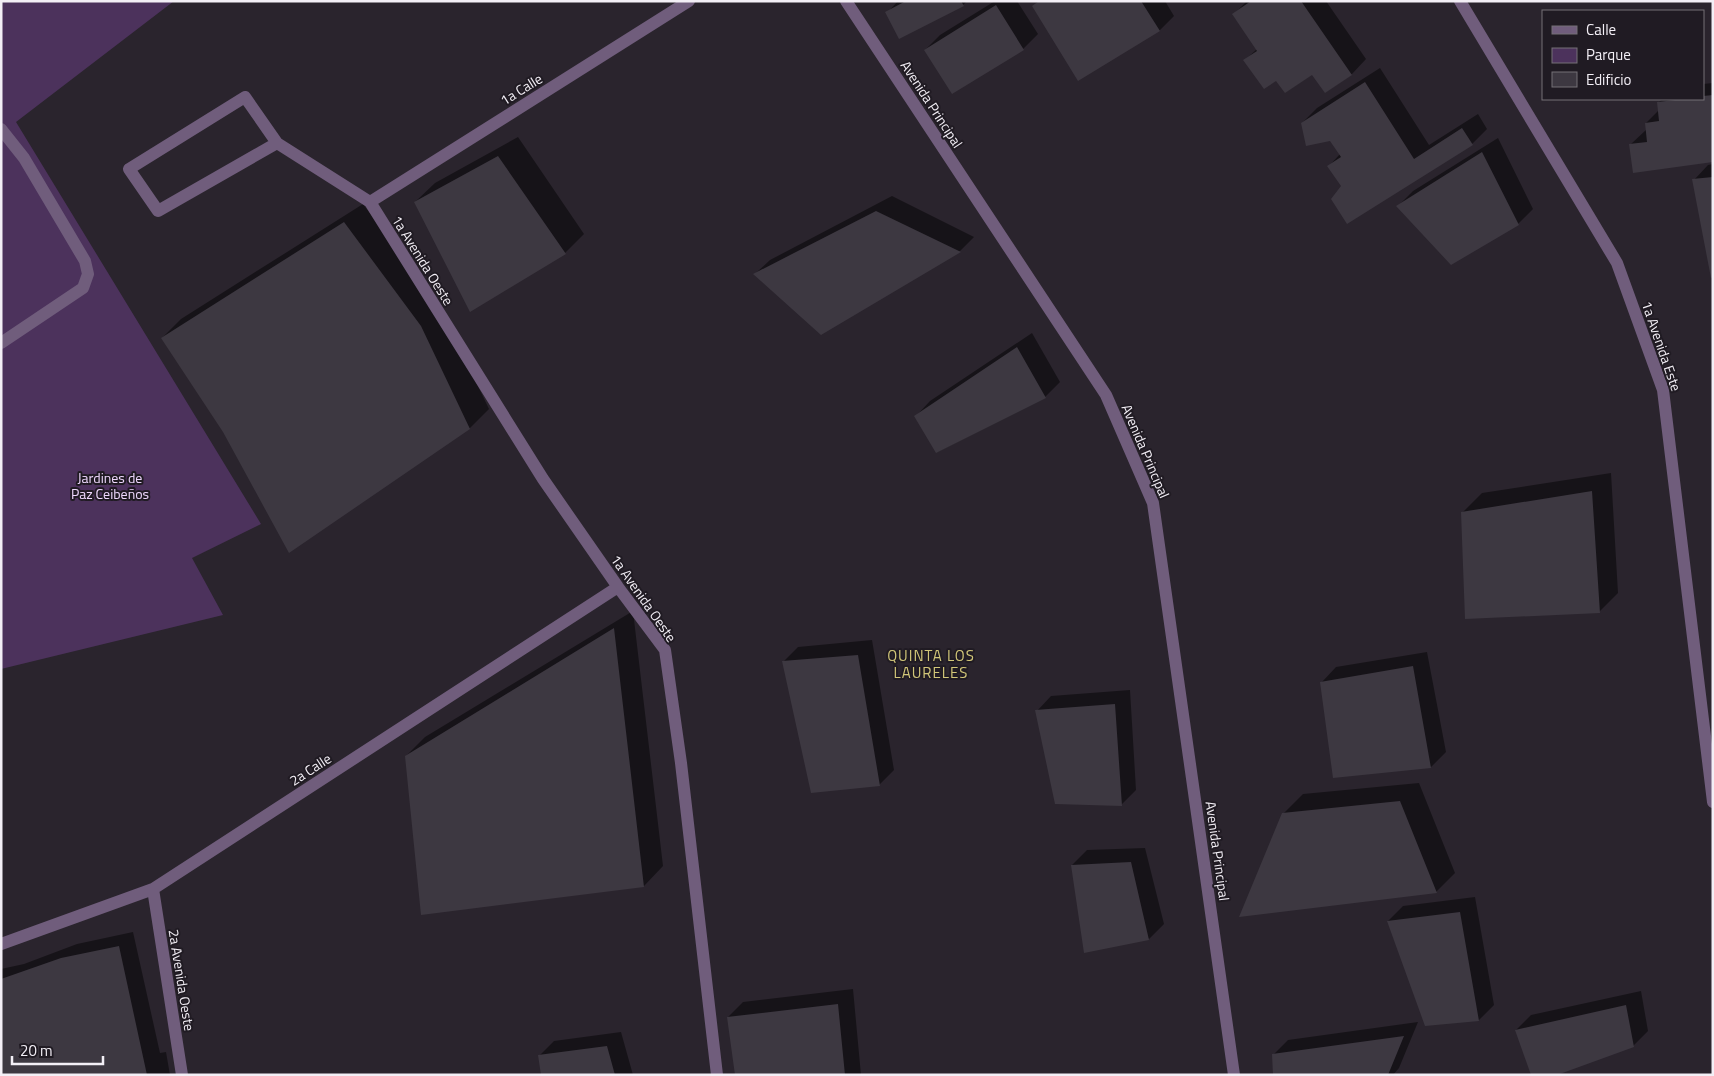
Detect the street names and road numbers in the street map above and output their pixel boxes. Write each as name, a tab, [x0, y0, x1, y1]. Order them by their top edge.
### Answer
street label: Avenida Principal	[896, 56, 968, 152]
street label: 1a Calle	[496, 68, 546, 110]
street label: 1a Avenida Oeste	[387, 211, 459, 309]
street label: 1a Avenida Este	[1637, 298, 1687, 394]
street label: Avenida Principal	[1117, 401, 1175, 501]
street label: 1a Avenida Oeste	[606, 550, 682, 646]
street label: 2a Calle	[285, 748, 335, 790]
street label: Avenida Principal	[1201, 800, 1235, 902]
street label: 2a Avenida Oeste	[164, 928, 200, 1032]

